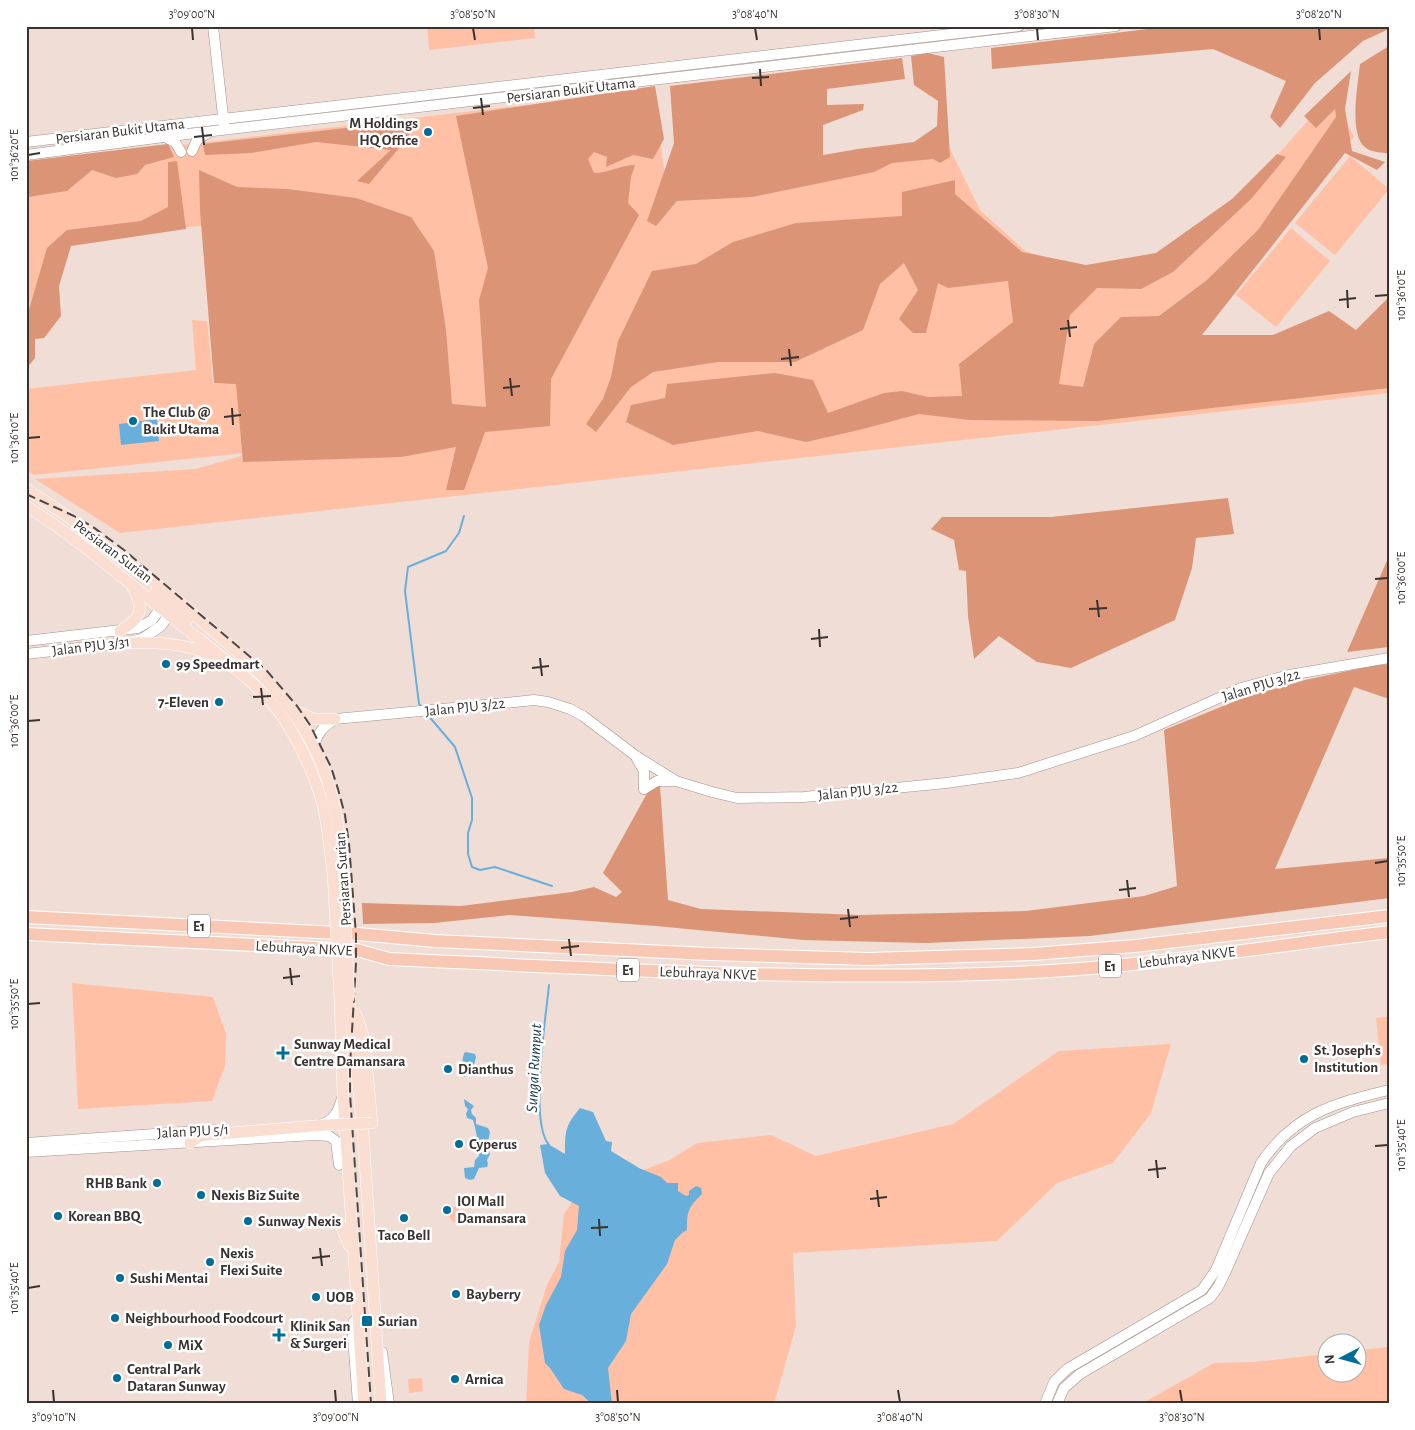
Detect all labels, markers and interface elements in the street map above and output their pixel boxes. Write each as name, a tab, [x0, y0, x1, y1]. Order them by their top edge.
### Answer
text: 3°09'00"N	[169, 8, 215, 20]
text: 3°08'50"N	[450, 8, 496, 20]
text: 3°08'40"N	[732, 8, 778, 20]
text: 3°08'30"N	[1014, 8, 1060, 20]
text: 3°08'20"N	[1296, 8, 1342, 20]
street label: Persiaran Bukit Utama	[506, 75, 637, 106]
street label: Persiaran Bukit Utama	[55, 116, 186, 147]
place label: M Holdings HQ Office	[349, 116, 418, 148]
marker: M Holdings HQ Office	[422, 126, 434, 138]
text: 101°36'20"E	[8, 129, 20, 181]
text: 101°36'10"E	[1395, 270, 1407, 320]
place label: The Club @ Bukit Utama	[143, 405, 219, 437]
text: 101°36'10"E	[8, 413, 20, 463]
marker: The Club @ Bukit Utama	[127, 415, 139, 427]
street label: Persiaran Surian	[71, 517, 155, 586]
text: 101°36'00"E	[1395, 552, 1407, 604]
street label: Jalan PJU 3/31	[51, 634, 131, 659]
place label: 99 Speedmart	[176, 657, 260, 672]
marker: 99 Speedmart	[160, 658, 172, 670]
street label: Jalan PJU 3/22	[1220, 666, 1302, 704]
text: 101°36'00"E	[8, 695, 20, 747]
place label: 7-Eleven	[158, 695, 209, 710]
marker: 7-Eleven	[213, 696, 225, 708]
street label: Jalan PJU 3/22	[424, 696, 506, 719]
street label: Jalan PJU 3/22	[817, 780, 899, 803]
street label: Persiaran Surian	[333, 831, 354, 926]
text: 101°35'50"E	[1395, 836, 1407, 886]
road number: E1	[188, 914, 210, 938]
street label: Lebuhraya NKVE	[255, 938, 353, 959]
street label: Lebuhraya NKVE	[1138, 944, 1236, 971]
road number: E1	[1099, 954, 1121, 978]
road number: E1	[617, 958, 639, 982]
street label: Lebuhraya NKVE	[659, 964, 757, 983]
text: 101°35'50"E	[8, 979, 20, 1029]
water label: Sungai Rumput	[524, 1022, 545, 1113]
place label: Sunway Medical Centre Damansara	[294, 1037, 405, 1069]
place label: St. Joseph's Institution	[1314, 1043, 1381, 1075]
marker: Sunway Medical Centre Damansara	[276, 1046, 290, 1060]
marker: St. Joseph's Institution	[1298, 1053, 1310, 1065]
place label: Dianthus	[458, 1062, 514, 1077]
marker: Dianthus	[442, 1063, 454, 1075]
text: 101°35'40"E	[1395, 1119, 1407, 1171]
street label: Jalan PJU 5/1	[157, 1122, 229, 1141]
place label: Cyperus	[469, 1137, 517, 1152]
marker: Cyperus	[453, 1138, 465, 1150]
place label: RHB Bank	[86, 1176, 148, 1191]
marker: RHB Bank	[151, 1177, 163, 1189]
place label: Nexis Biz Suite	[211, 1188, 300, 1203]
marker: Nexis Biz Suite	[195, 1189, 207, 1201]
place label: IOI Mall Damansara	[457, 1194, 526, 1226]
marker: IOI Mall Damansara	[441, 1204, 453, 1216]
place label: Korean BBQ	[68, 1209, 143, 1224]
marker: Korean BBQ	[52, 1210, 64, 1222]
marker: Taco Bell	[398, 1212, 410, 1224]
place label: Sunway Nexis	[258, 1214, 341, 1229]
marker: Sunway Nexis	[242, 1215, 254, 1227]
place label: Taco Bell	[378, 1228, 430, 1243]
place label: Nexis Flexi Suite	[220, 1246, 282, 1278]
marker: Nexis Flexi Suite	[204, 1256, 216, 1268]
text: 101°35'40"E	[8, 1262, 20, 1314]
place label: Sushi Mentai	[130, 1271, 208, 1286]
marker: Sushi Mentai	[114, 1272, 126, 1284]
place label: Bayberry	[466, 1287, 521, 1302]
marker: Bayberry	[450, 1288, 462, 1300]
place label: UOB	[326, 1290, 354, 1305]
marker: UOB	[310, 1291, 322, 1303]
place label: Neighbourhood Foodcourt	[125, 1311, 283, 1326]
marker: Neighbourhood Foodcourt	[109, 1312, 121, 1324]
marker: Surian	[360, 1314, 374, 1328]
place label: Surian	[378, 1314, 417, 1329]
place label: Klinik San & Surgeri	[290, 1319, 351, 1351]
marker: Klinik San & Surgeri	[272, 1328, 286, 1342]
north arrow	[1318, 1332, 1368, 1382]
place label: MiX	[178, 1338, 204, 1353]
marker: MiX	[162, 1339, 174, 1351]
text: N	[1323, 1354, 1338, 1365]
place label: Central Park Dataran Sunway	[127, 1362, 226, 1394]
marker: Central Park Dataran Sunway	[111, 1372, 123, 1384]
place label: Arnica	[465, 1372, 504, 1387]
marker: Arnica	[449, 1373, 461, 1385]
text: 3°09'10"N	[32, 1411, 76, 1423]
text: 3°09'00"N	[313, 1411, 359, 1423]
text: 3°08'50"N	[595, 1411, 641, 1423]
text: 3°08'40"N	[877, 1411, 923, 1423]
text: 3°08'30"N	[1159, 1411, 1205, 1423]

